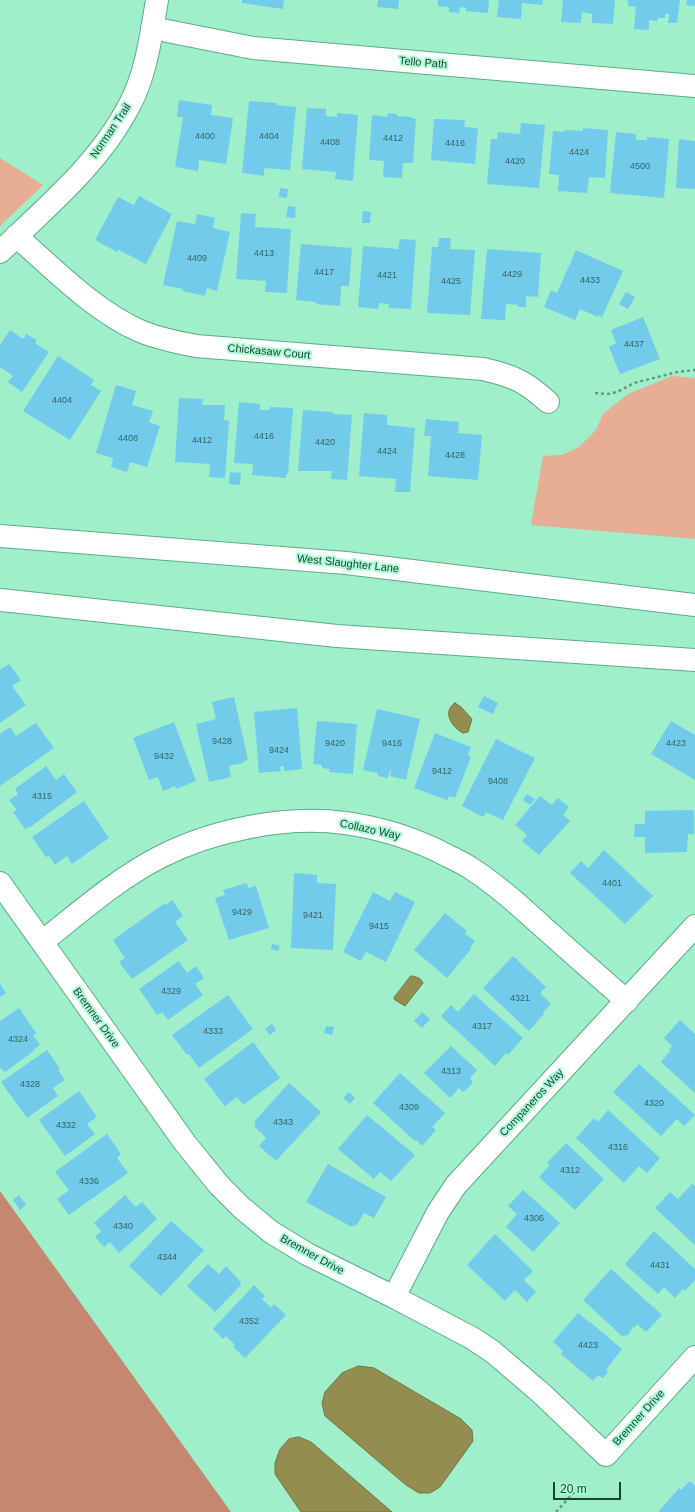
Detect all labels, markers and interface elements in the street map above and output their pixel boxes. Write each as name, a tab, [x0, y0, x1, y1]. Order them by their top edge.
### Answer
street label: Tello Path	[398, 54, 448, 72]
street label: Norman Trail	[88, 101, 134, 161]
house number: 4400	[195, 132, 215, 142]
house number: 4404	[259, 132, 279, 142]
house number: 4412	[383, 134, 403, 144]
house number: 4408	[320, 138, 340, 148]
house number: 4416	[445, 139, 465, 149]
house number: 4424	[569, 148, 589, 158]
house number: 4420	[505, 157, 525, 167]
house number: 4500	[630, 162, 650, 172]
house number: 4413	[254, 249, 274, 259]
house number: 4409	[187, 254, 207, 264]
house number: 4417	[314, 268, 334, 278]
house number: 4429	[502, 270, 522, 280]
house number: 4421	[377, 271, 397, 281]
house number: 4433	[580, 276, 600, 286]
house number: 4425	[441, 277, 461, 287]
house number: 4437	[624, 340, 644, 350]
street label: Chickasaw Court	[227, 342, 311, 362]
house number: 4404	[52, 396, 72, 406]
house number: 4416	[254, 432, 274, 442]
house number: 4408	[118, 434, 138, 444]
house number: 4412	[192, 436, 212, 446]
house number: 4420	[315, 438, 335, 448]
house number: 4424	[377, 447, 397, 457]
house number: 4428	[445, 451, 465, 461]
street label: West Slaughter Lane	[296, 552, 400, 576]
house number: 9428	[212, 737, 232, 747]
house number: 9420	[325, 739, 345, 749]
house number: 9416	[382, 739, 402, 749]
house number: 4423	[666, 739, 686, 749]
house number: 9424	[269, 746, 289, 756]
house number: 9432	[154, 752, 174, 762]
house number: 9412	[432, 767, 452, 777]
house number: 9408	[488, 777, 508, 787]
house number: 4315	[32, 792, 52, 802]
street label: Collazo Way	[339, 817, 401, 843]
house number: 4401	[602, 879, 622, 889]
house number: 9429	[232, 908, 252, 918]
house number: 9421	[303, 911, 323, 921]
house number: 9415	[369, 922, 389, 932]
street label: Bremner Drive	[70, 985, 122, 1051]
house number: 4329	[161, 987, 181, 997]
house number: 4321	[510, 994, 530, 1004]
house number: 4317	[472, 1022, 492, 1032]
house number: 4333	[203, 1027, 223, 1037]
house number: 4324	[8, 1035, 28, 1045]
street label: Companeros Way	[497, 1066, 567, 1140]
house number: 4313	[441, 1067, 461, 1077]
house number: 4328	[20, 1080, 40, 1090]
house number: 4320	[644, 1099, 664, 1109]
house number: 4309	[399, 1103, 419, 1113]
house number: 4343	[273, 1118, 293, 1128]
house number: 4332	[56, 1121, 76, 1131]
house number: 4316	[608, 1143, 628, 1153]
house number: 4312	[560, 1166, 580, 1176]
house number: 4336	[79, 1177, 99, 1187]
house number: 4306	[524, 1214, 544, 1224]
house number: 4340	[113, 1222, 133, 1232]
street label: Bremner Drive	[278, 1232, 346, 1278]
house number: 4344	[157, 1253, 177, 1263]
house number: 4431	[650, 1261, 670, 1271]
house number: 4352	[239, 1317, 259, 1327]
house number: 4423	[578, 1341, 598, 1351]
street label: Bremner Drive	[610, 1387, 668, 1449]
scale bar	[555, 1474, 623, 1500]
text: 20 m	[560, 1482, 587, 1496]

